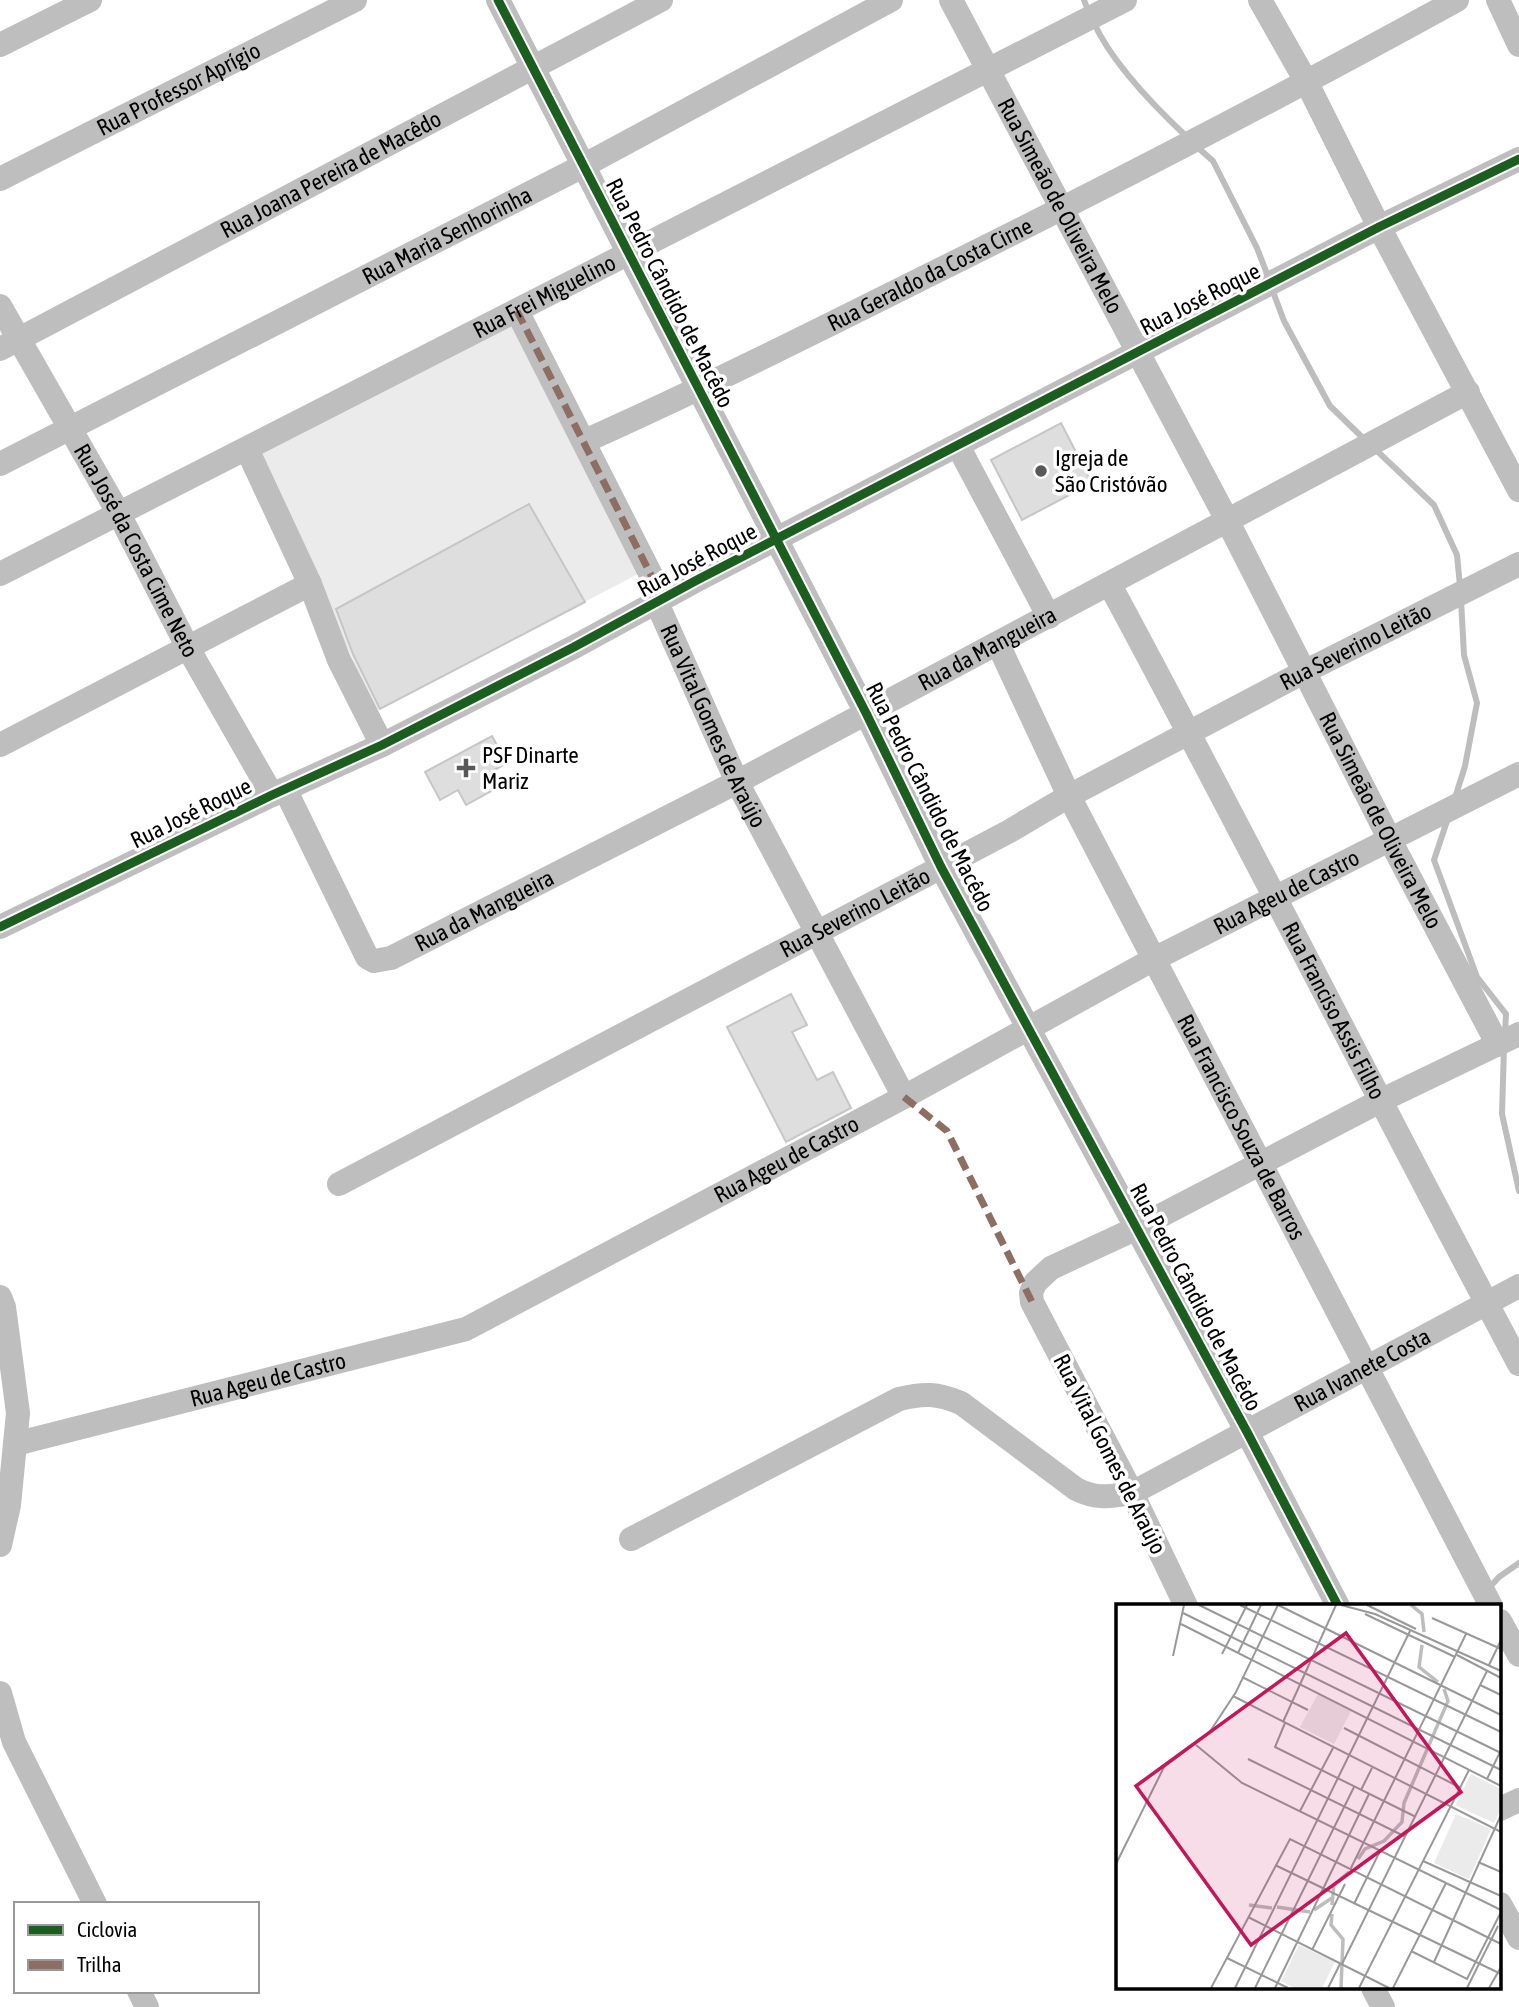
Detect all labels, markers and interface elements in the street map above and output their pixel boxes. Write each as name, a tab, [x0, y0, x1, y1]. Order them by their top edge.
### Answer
street label: Rua Professor Aprígio	[93, 37, 265, 141]
street label: Rua Simeão de Oliveira Melo	[992, 94, 1128, 318]
street label: Rua Joana Pereira de Macêdo	[216, 105, 445, 243]
street label: Rua Pedro Cândido de Macêdo	[601, 174, 739, 412]
street label: Rua Maria Senhorinha	[358, 181, 536, 290]
street label: Rua Geraldo da Costa Cirne	[823, 213, 1037, 337]
street label: Rua Frei Miguelino	[469, 249, 620, 343]
street label: Rua José Roque	[1136, 258, 1264, 340]
street label: Rua José da Costa Cime Neto	[69, 439, 204, 662]
place label: Igreja de São Cristóvão	[1055, 445, 1168, 497]
marker: Igreja de São Cristóvão	[1033, 463, 1049, 479]
street label: Rua José Roque	[633, 518, 761, 602]
street label: Rua Severino Leitão	[1275, 597, 1435, 695]
street label: Rua da Mangueira	[914, 601, 1060, 696]
street label: Rua Vital Gomes de Araújo	[655, 620, 772, 832]
street label: Rua Pedro Cândido de Macêdo	[861, 678, 999, 916]
street label: Rua Simeão de Oliveira Melo	[1314, 708, 1447, 933]
place label: PSF Dinarte Mariz	[482, 742, 579, 794]
marker: PSF Dinarte Mariz	[456, 758, 476, 778]
street label: Rua José Roque	[126, 773, 256, 853]
street label: Rua Ageu de Castro	[1209, 844, 1363, 940]
street label: Rua Severino Leitão	[775, 862, 934, 963]
street label: Rua da Mangueira	[411, 864, 558, 957]
street label: Rua Franciso Assis Filho	[1277, 918, 1391, 1104]
street label: Rua Francisco Souza de Barros	[1172, 1010, 1311, 1244]
street label: Rua Ageu de Castro	[710, 1110, 863, 1208]
street label: Rua Pedro Cândido de Macêdo	[1125, 1179, 1267, 1415]
street label: Rua Ivanete Costa	[1290, 1323, 1435, 1417]
street label: Rua Ageu de Castro	[187, 1347, 349, 1412]
street label: Rua Vital Gomes de Araújo	[1048, 1350, 1172, 1558]
inset map	[1116, 1604, 1502, 1990]
legend	[14, 1902, 259, 1993]
text: Ciclovia	[77, 1917, 137, 1941]
text: Trilha	[77, 1952, 122, 1976]

